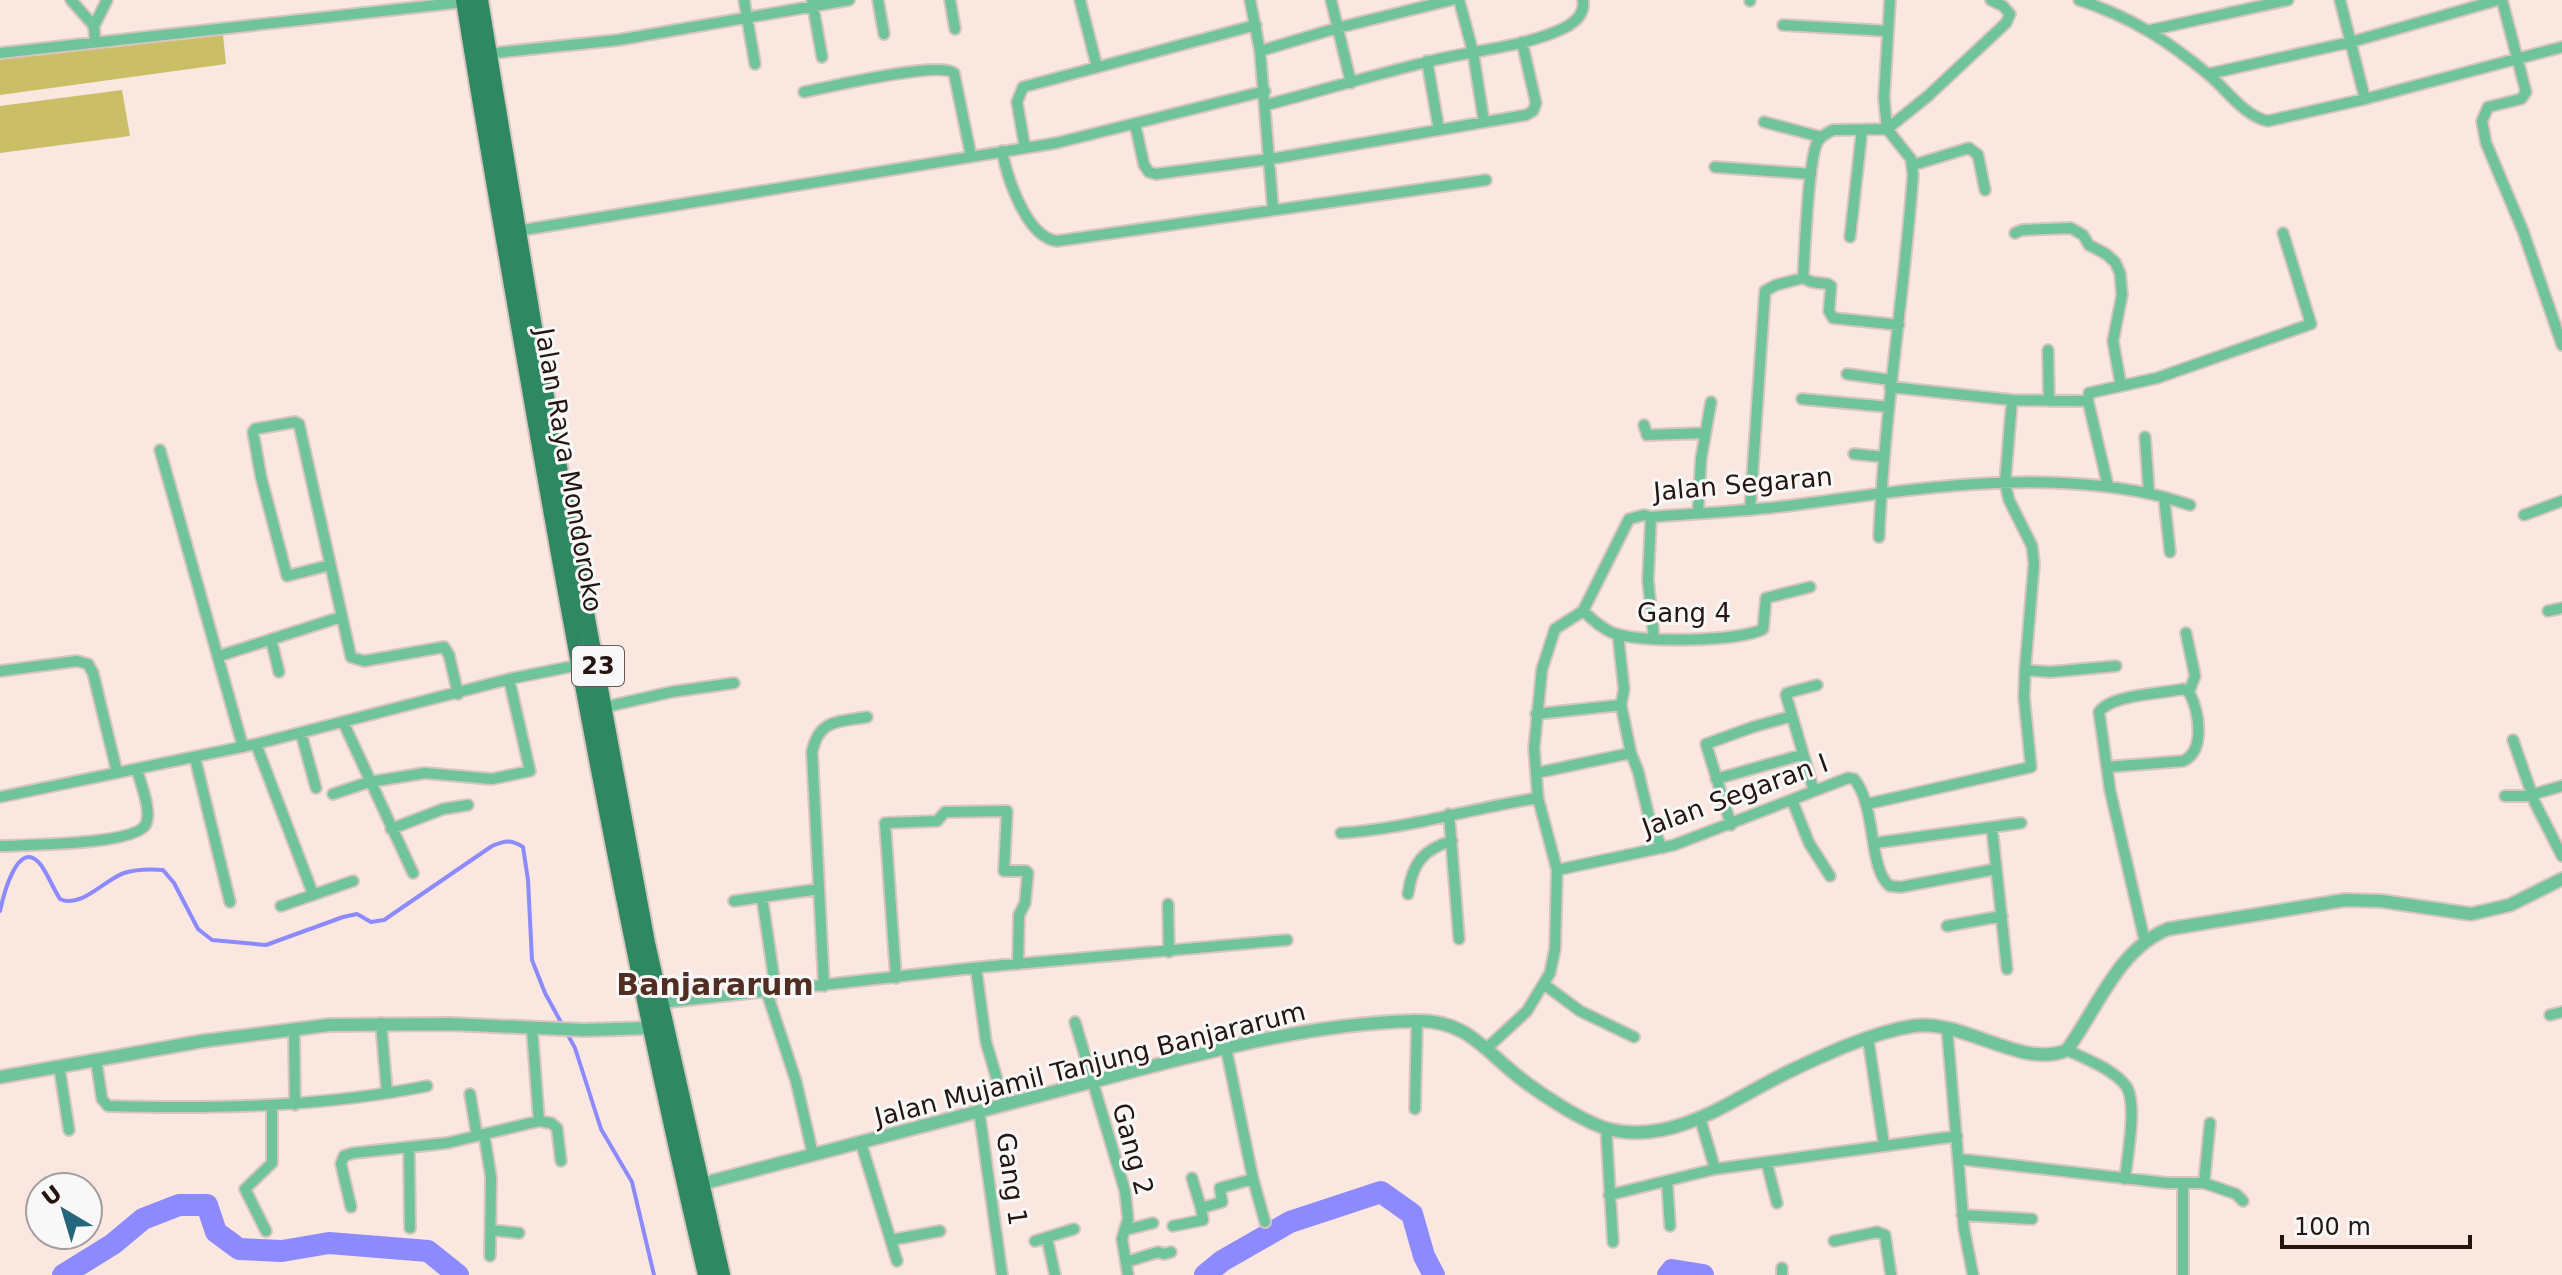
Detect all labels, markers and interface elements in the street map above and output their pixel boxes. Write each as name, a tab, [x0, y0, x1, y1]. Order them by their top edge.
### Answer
street label: Jalan Raya Mondoroko	[529, 324, 609, 614]
street label: Jalan Segaran	[1650, 461, 1834, 507]
street label: Gang 4	[1637, 598, 1731, 628]
road number: 23	[572, 646, 624, 686]
street label: Jalan Segaran I	[1636, 747, 1832, 843]
district label: Banjararum	[616, 967, 814, 1002]
street label: Jalan Mujamil Tanjung Banjararum	[869, 996, 1309, 1133]
street label: Gang 2	[1106, 1100, 1160, 1198]
street label: Gang 1	[991, 1130, 1033, 1228]
north arrow	[24, 1171, 104, 1251]
text: U	[37, 1180, 67, 1211]
scale bar	[2282, 1199, 2470, 1249]
text: 100 m	[2294, 1213, 2371, 1241]

